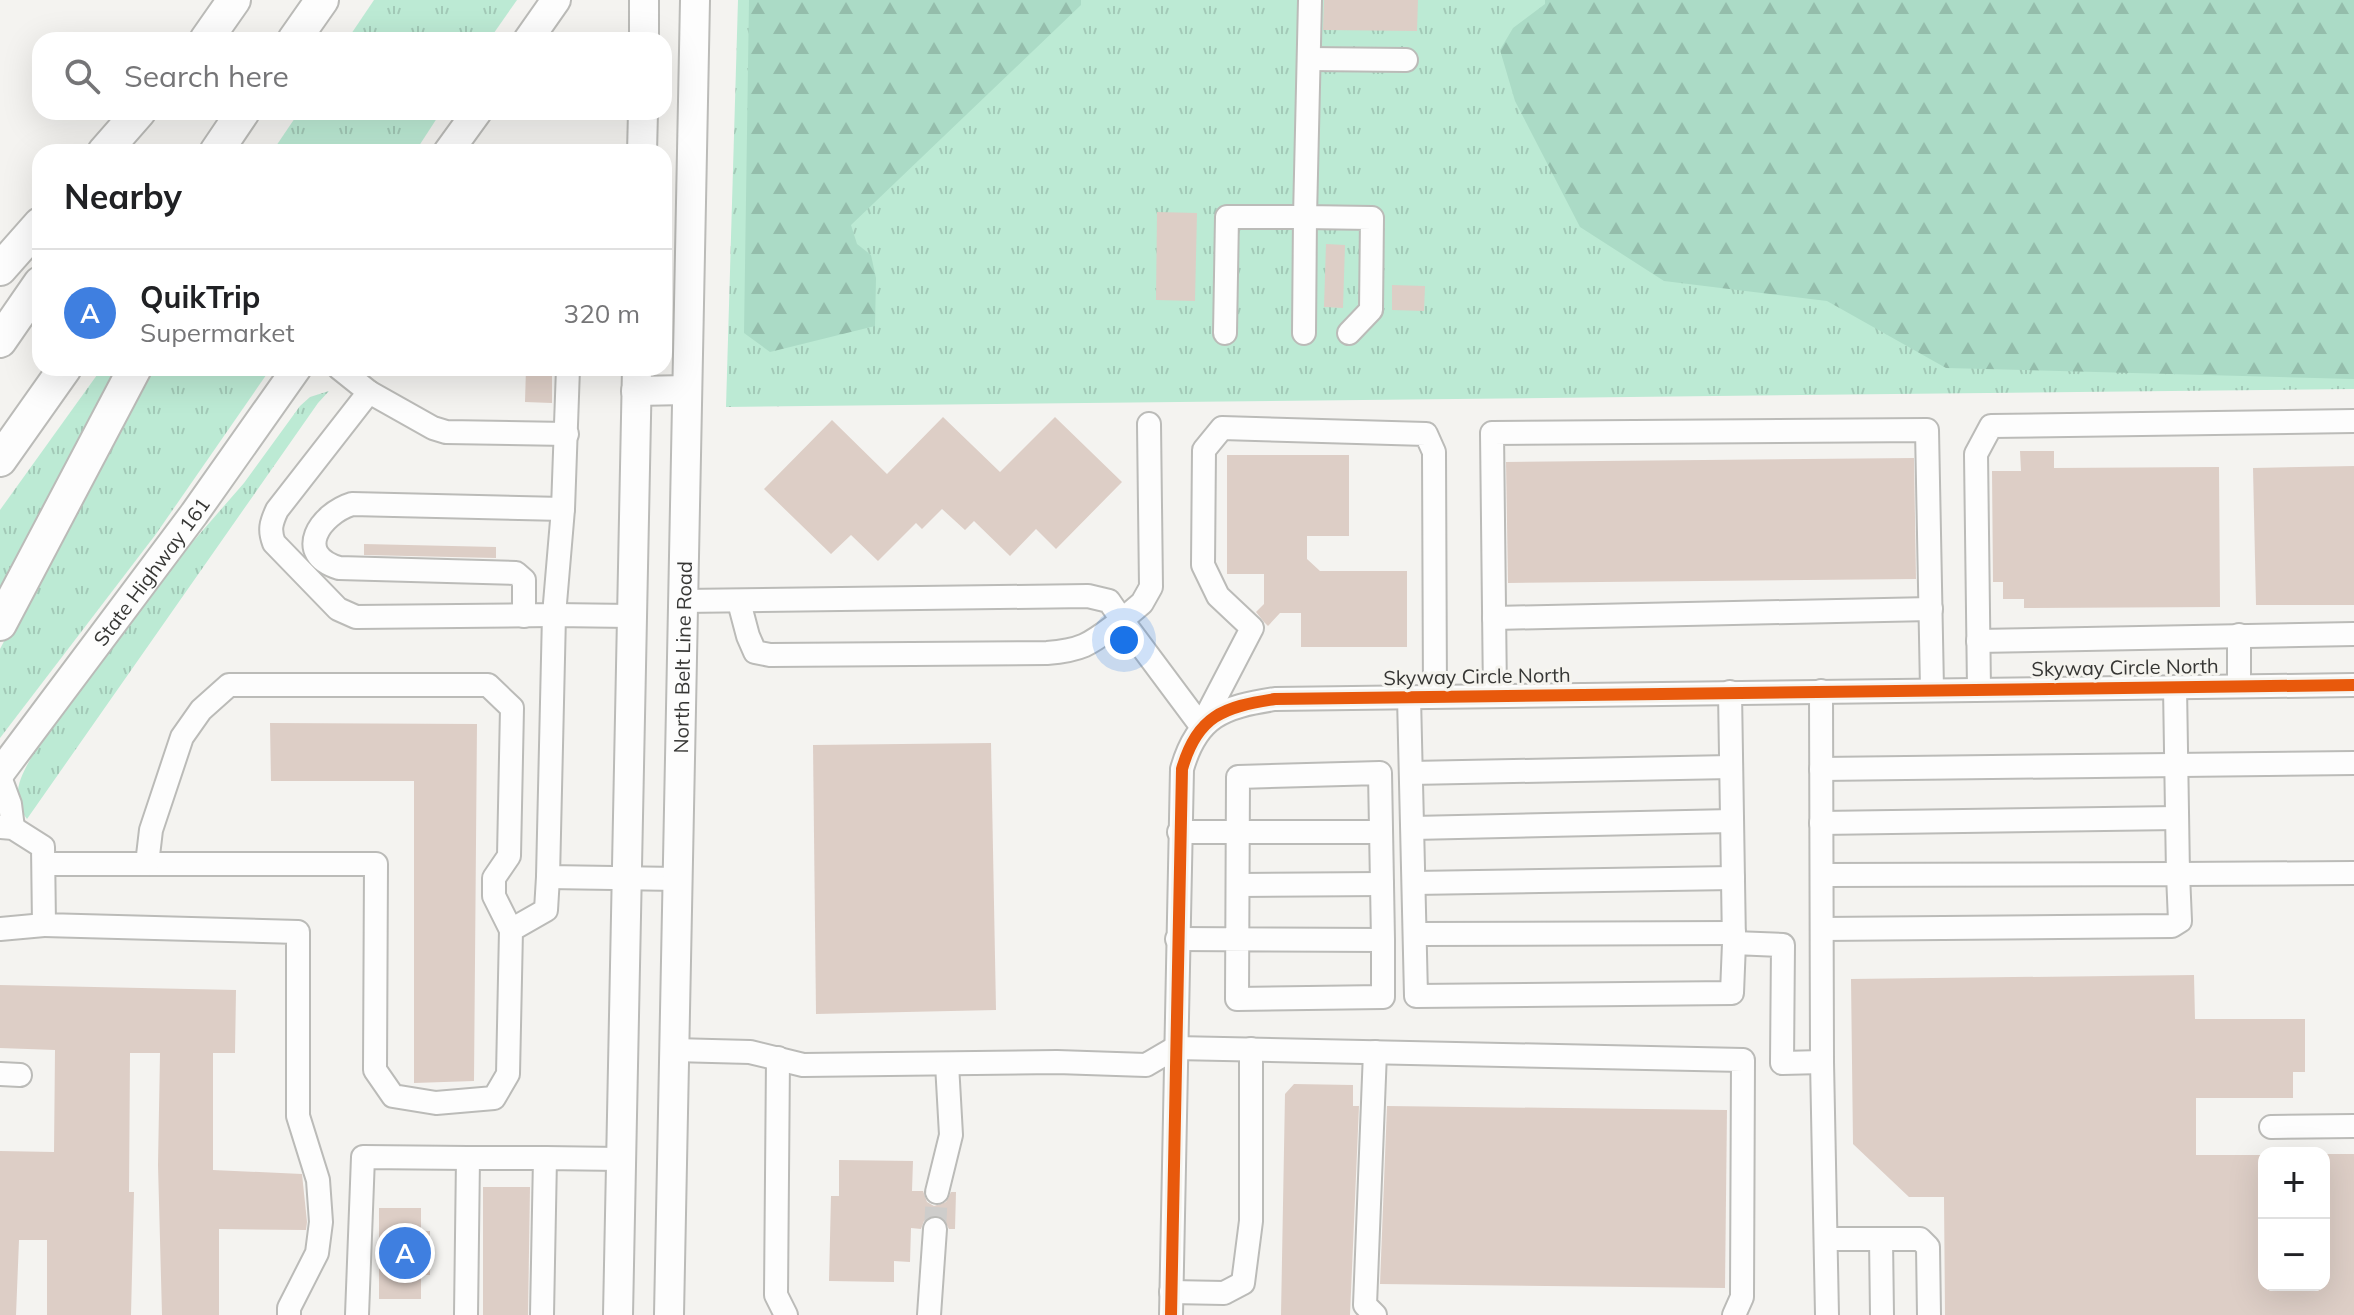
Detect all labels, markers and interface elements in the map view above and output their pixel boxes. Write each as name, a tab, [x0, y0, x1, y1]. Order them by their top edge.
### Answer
search box	[32, 32, 672, 120]
icon: search	[60, 54, 104, 98]
text: Search here	[124, 57, 289, 95]
text: Nearby	[64, 175, 182, 218]
text: QuikTrip	[140, 278, 260, 316]
text: A	[80, 297, 100, 330]
text: 320 m	[564, 297, 640, 330]
text: Supermarket	[140, 316, 295, 349]
street label: State Highway 161	[87, 492, 215, 651]
street label: North Belt Line Road	[668, 561, 696, 753]
your location	[1104, 620, 1144, 660]
street label: Skyway Circle North	[2031, 653, 2219, 681]
street label: Skyway Circle North	[1383, 662, 1571, 690]
map controls	[2258, 1147, 2330, 1291]
button: +	[2258, 1147, 2330, 1219]
button: −	[2258, 1219, 2330, 1291]
pin: A	[379, 1223, 431, 1283]

